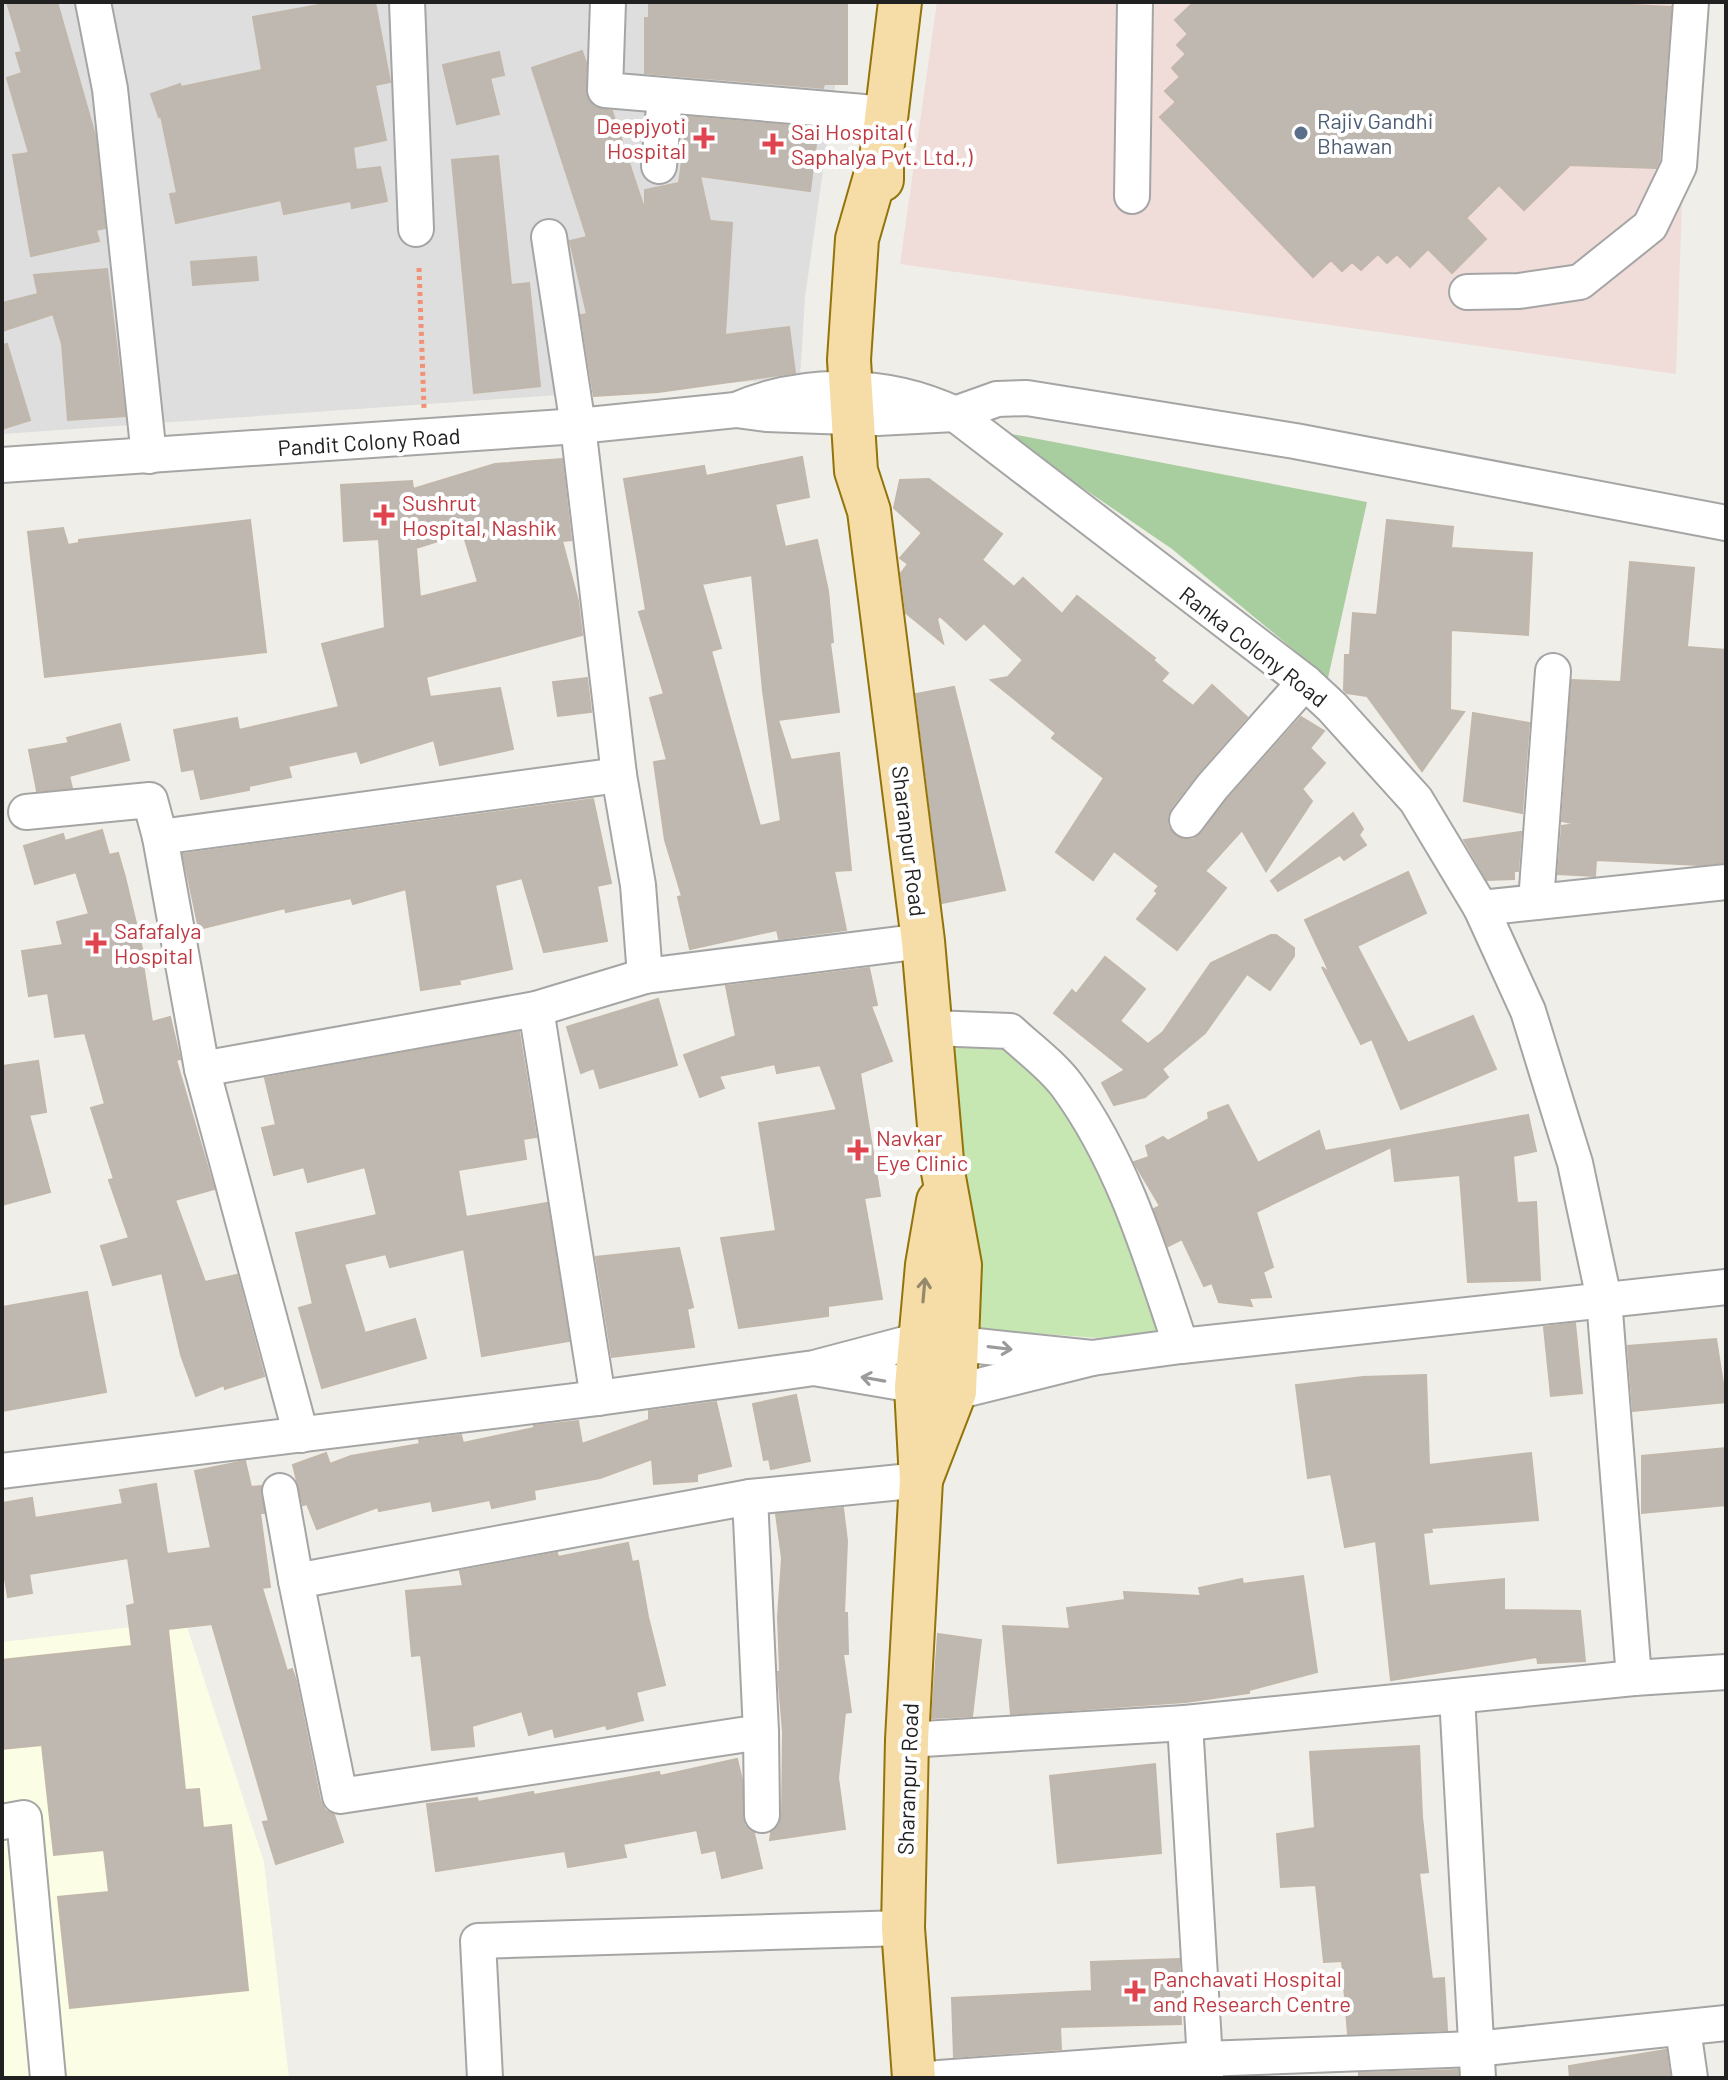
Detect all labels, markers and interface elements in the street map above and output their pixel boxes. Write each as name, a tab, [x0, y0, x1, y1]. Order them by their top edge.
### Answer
place label: Rajiv Gandhi Bhawan	[1317, 107, 1433, 158]
place label: Deepjyoti Hospital	[596, 112, 686, 163]
place label: Sai Hospital ( Saphalya Pvt. Ltd.,)	[791, 118, 973, 169]
marker: Rajiv Gandhi Bhawan	[1292, 124, 1310, 142]
marker: Deepjyoti Hospital	[693, 127, 715, 149]
marker: Sai Hospital ( Saphalya Pvt. Ltd.,)	[762, 133, 784, 155]
street label: Pandit Colony Road	[277, 422, 461, 460]
place label: Sushrut Hospital, Nashik	[402, 489, 556, 540]
marker: Sushrut Hospital, Nashik	[373, 504, 395, 526]
street label: Ranka Colony Road	[1175, 580, 1333, 712]
street label: Sharanpur Road	[888, 764, 932, 918]
place label: Safafalya Hospital	[114, 917, 201, 968]
marker: Safafalya Hospital	[85, 932, 107, 954]
place label: Navkar Eye Clinic	[876, 1124, 968, 1175]
marker: Navkar Eye Clinic	[847, 1139, 869, 1161]
one-way arrow	[917, 1277, 932, 1304]
one-way arrow	[986, 1340, 1013, 1355]
one-way arrow	[861, 1371, 887, 1386]
street label: Sharanpur Road	[891, 1703, 923, 1855]
place label: Panchavati Hospital and Research Centre	[1153, 1965, 1351, 2016]
marker: Panchavati Hospital and Research Centre	[1124, 1980, 1146, 2002]

